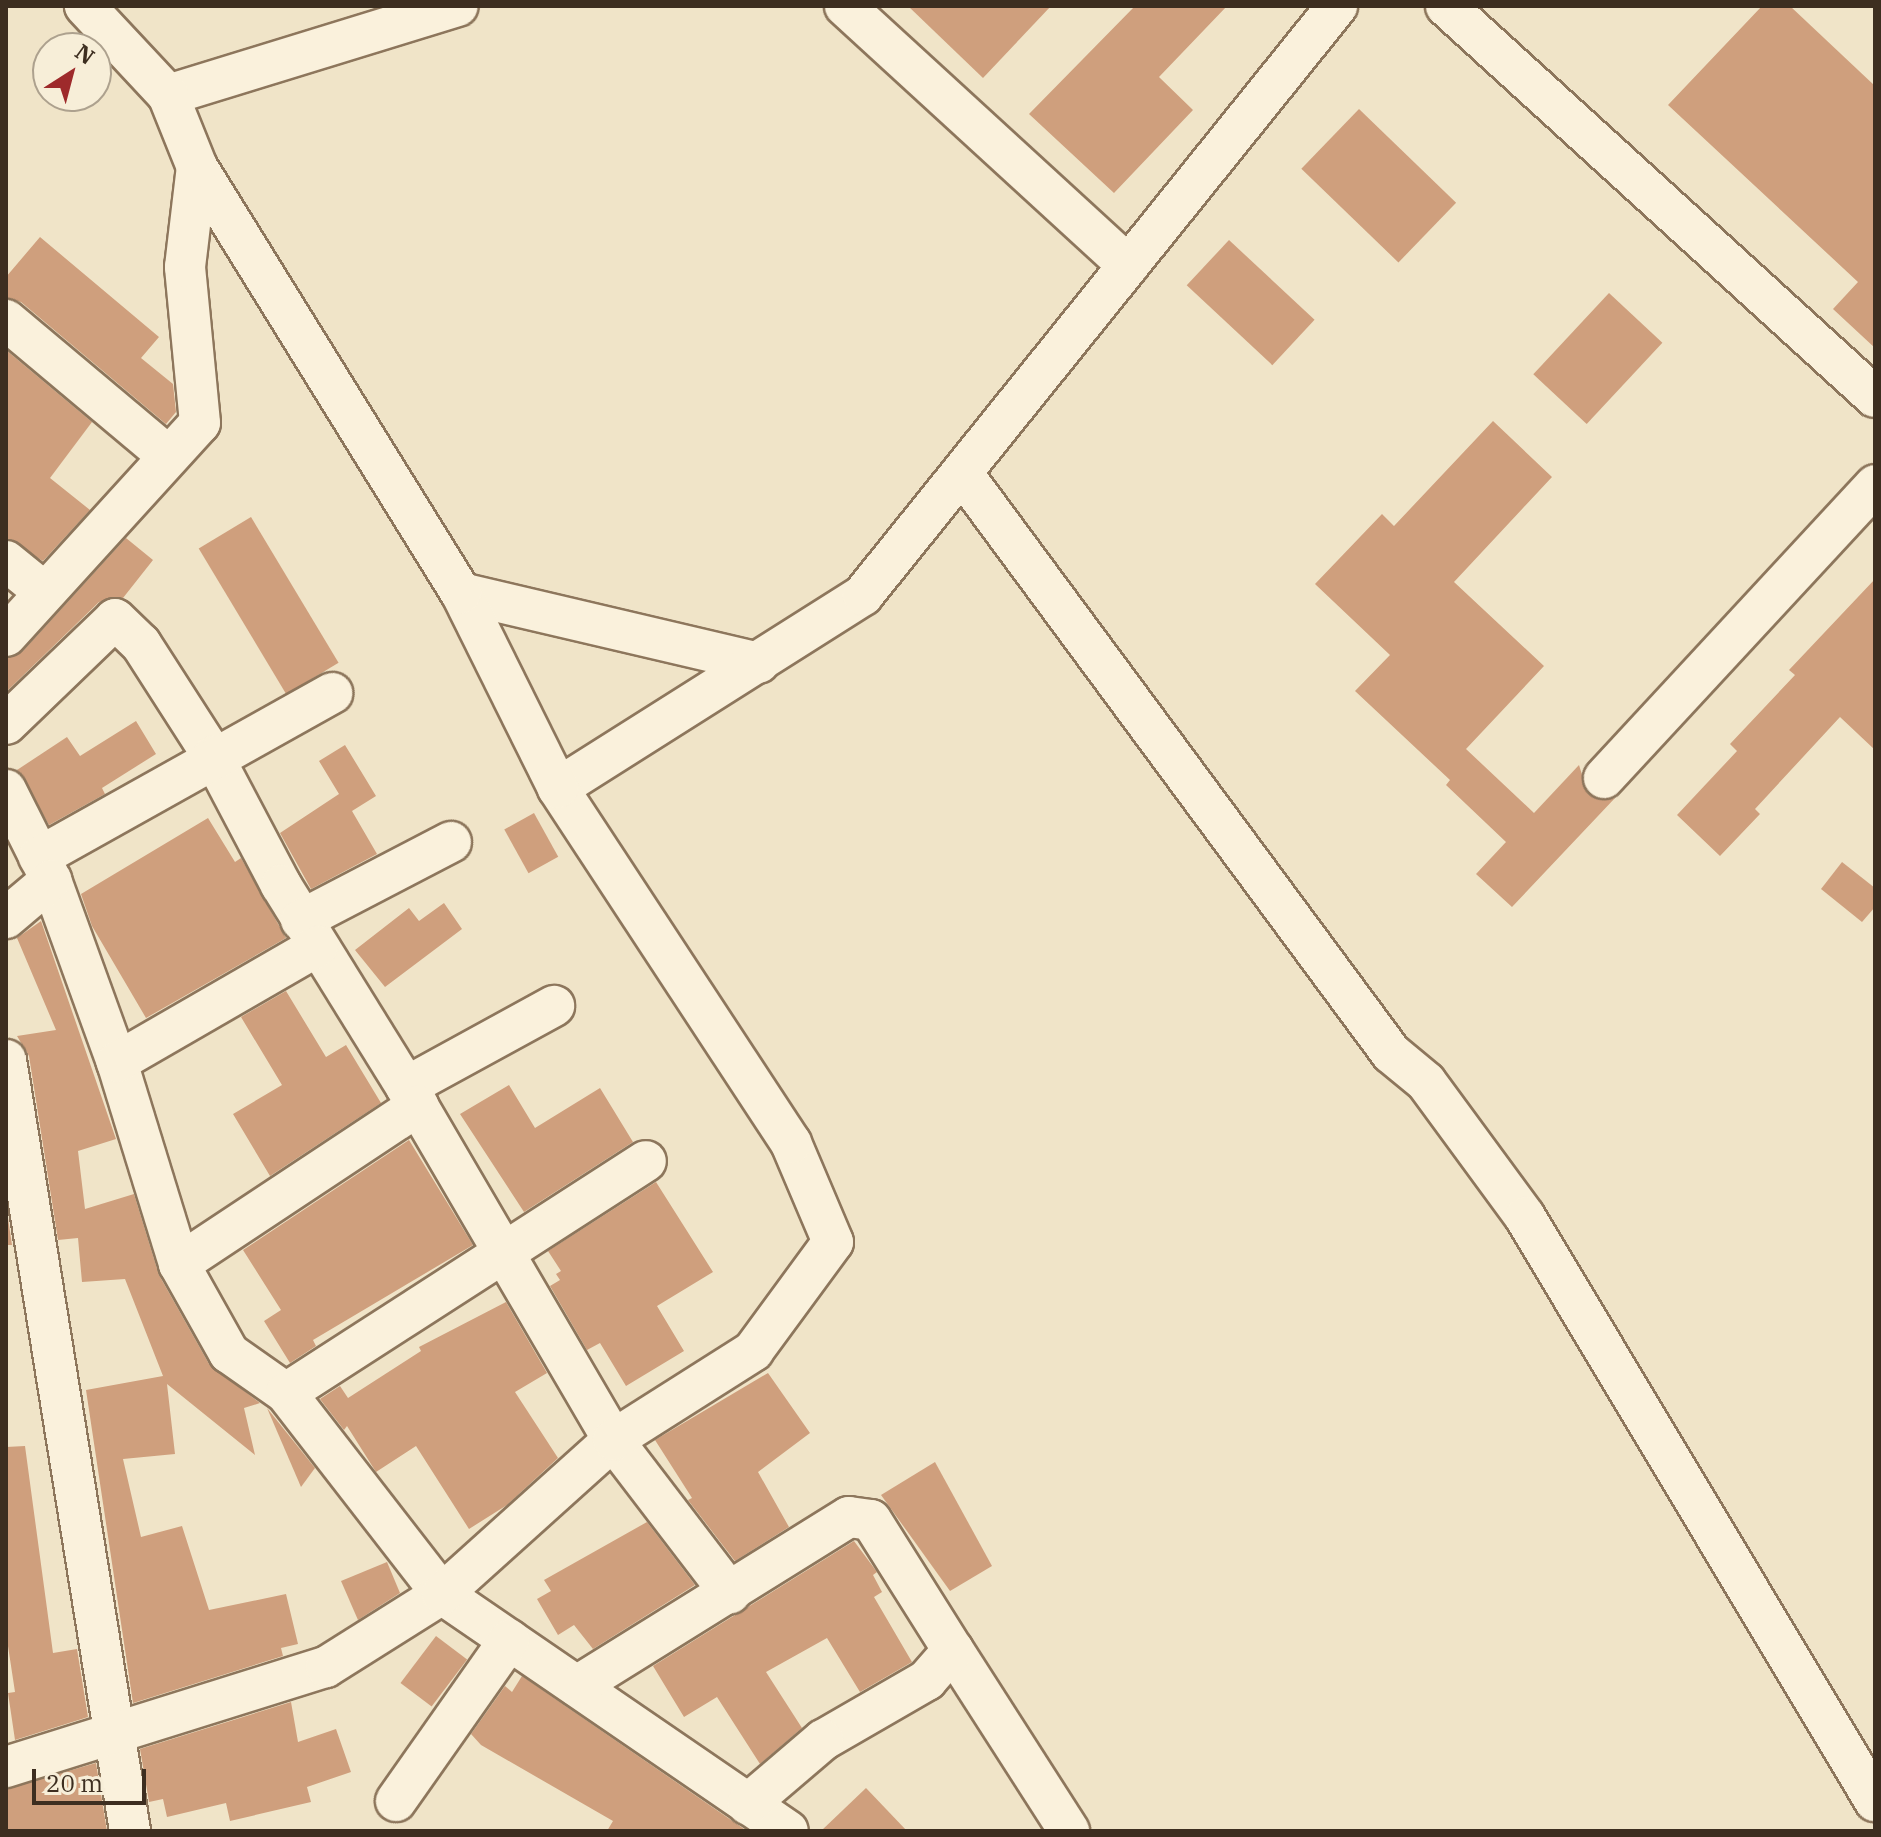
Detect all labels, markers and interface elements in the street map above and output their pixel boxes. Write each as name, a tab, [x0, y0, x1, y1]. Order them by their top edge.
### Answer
north arrow	[32, 32, 112, 112]
text: N	[70, 37, 101, 71]
scale bar	[36, 1753, 150, 1803]
text: 20 m	[46, 1767, 103, 1799]

